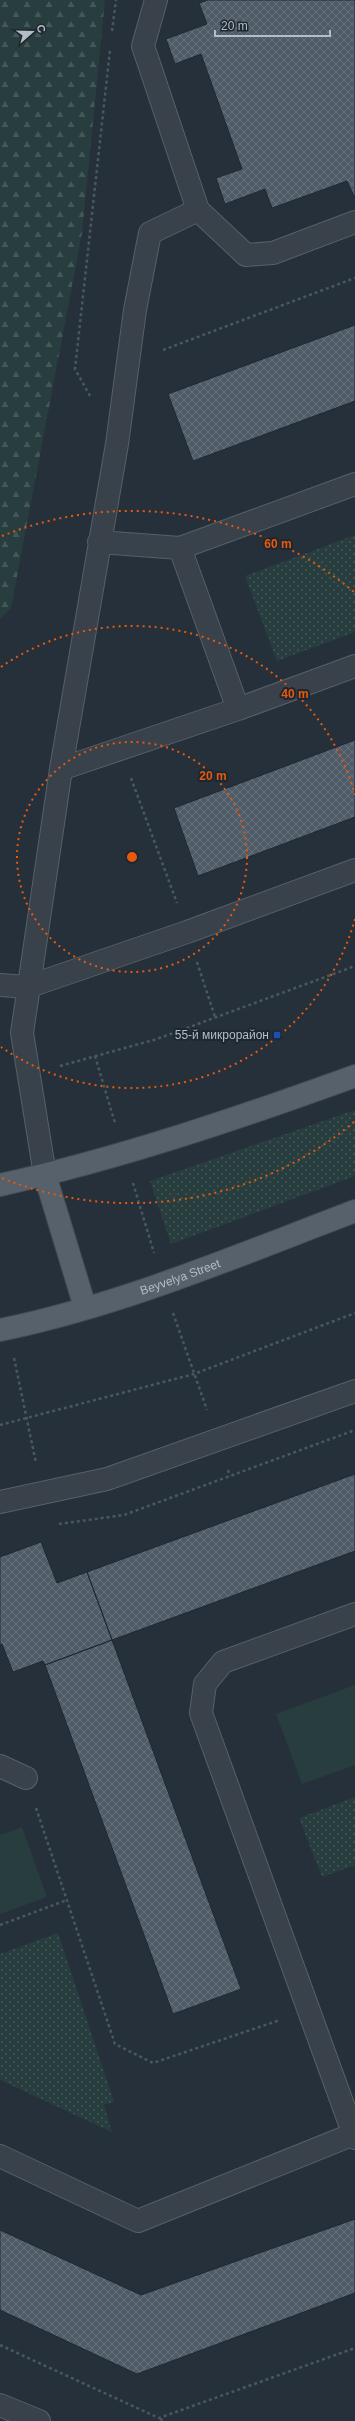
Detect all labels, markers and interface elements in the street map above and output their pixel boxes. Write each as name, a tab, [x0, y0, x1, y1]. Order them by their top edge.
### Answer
north arrow	[12, 12, 52, 52]
scale bar	[215, 12, 330, 38]
text: 20 m	[221, 19, 248, 33]
text: С	[34, 23, 48, 34]
text: 60 m	[264, 537, 292, 551]
text: 40 m	[281, 687, 309, 701]
text: 20 m	[199, 769, 227, 783]
centre of rings	[125, 850, 139, 864]
place label: 55-й микрорайон	[175, 1028, 269, 1042]
marker: 55-й микрорайон	[272, 1030, 282, 1040]
street label: Beyvelya Street	[138, 1256, 223, 1298]

